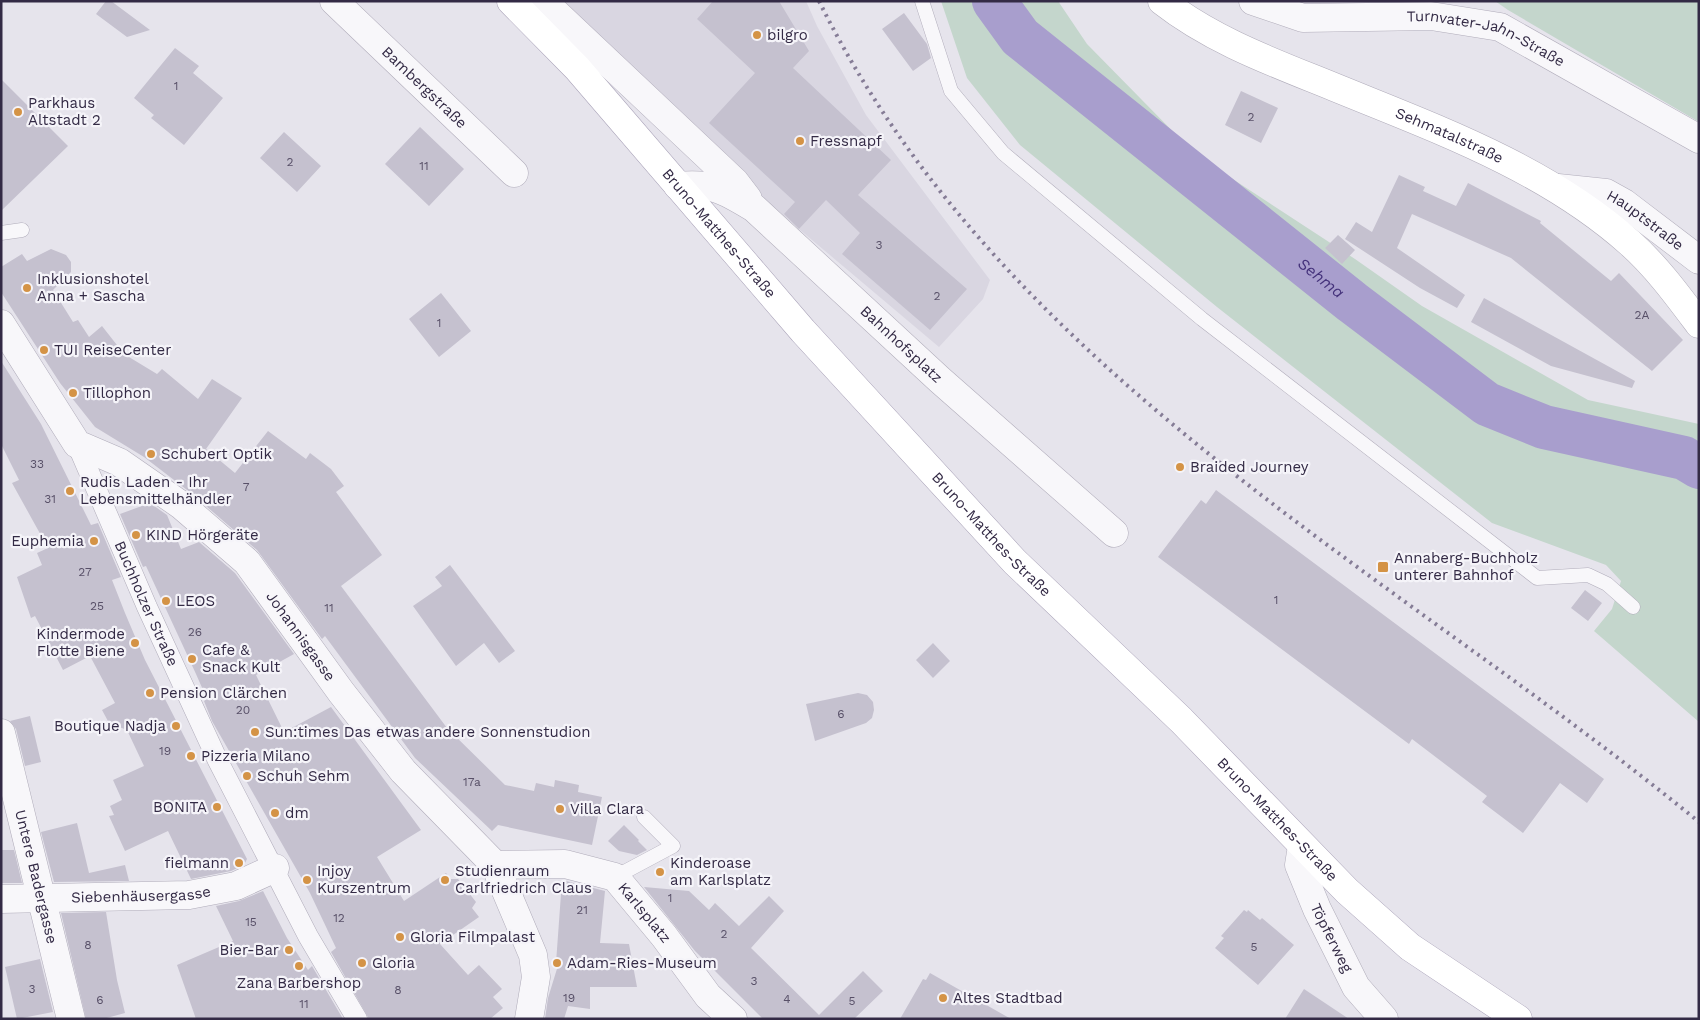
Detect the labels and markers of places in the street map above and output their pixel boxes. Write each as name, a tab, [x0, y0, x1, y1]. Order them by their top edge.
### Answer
place label: bilgro	[767, 26, 808, 44]
marker: bilgro	[751, 29, 763, 41]
place label: Parkhaus Altstadt 2	[28, 94, 101, 129]
marker: Parkhaus Altstadt 2	[12, 106, 24, 118]
place label: Fressnapf	[810, 132, 882, 150]
marker: Fressnapf	[794, 135, 806, 147]
place label: Inklusionshotel Anna + Sascha	[37, 270, 149, 305]
marker: Inklusionshotel Anna + Sascha	[21, 282, 33, 294]
place label: TUI ReiseCenter	[54, 341, 171, 359]
marker: TUI ReiseCenter	[38, 344, 50, 356]
place label: Tillophon	[83, 384, 151, 402]
marker: Tillophon	[67, 387, 79, 399]
place label: Schubert Optik	[161, 445, 272, 463]
marker: Schubert Optik	[145, 448, 157, 460]
place label: Braided Journey	[1190, 458, 1309, 476]
marker: Braided Journey	[1174, 461, 1186, 473]
place label: Rudis Laden - Ihr Lebensmittelhändler	[80, 473, 232, 508]
marker: Rudis Laden - Ihr Lebensmittelhändler	[64, 485, 76, 497]
place label: KIND Hörgeräte	[146, 526, 259, 544]
marker: KIND Hörgeräte	[130, 529, 142, 541]
place label: Euphemia	[11, 532, 84, 550]
marker: Euphemia	[88, 535, 100, 547]
place label: Annaberg-Buchholz unterer Bahnhof	[1394, 549, 1538, 584]
marker: Annaberg-Buchholz unterer Bahnhof	[1376, 560, 1390, 574]
place label: LEOS	[176, 592, 215, 610]
marker: LEOS	[160, 595, 172, 607]
place label: Kindermode Flotte Biene	[36, 625, 125, 660]
marker: Kindermode Flotte Biene	[129, 637, 141, 649]
place label: Cafe & Snack Kult	[202, 641, 281, 676]
marker: Cafe & Snack Kult	[186, 653, 198, 665]
place label: Pension Clärchen	[160, 684, 287, 702]
marker: Pension Clärchen	[144, 687, 156, 699]
place label: Boutique Nadja	[54, 717, 166, 735]
marker: Boutique Nadja	[170, 720, 182, 732]
place label: Sun:times Das etwas andere Sonnenstudion	[265, 723, 590, 741]
marker: Sun:times Das etwas andere Sonnenstudion	[249, 726, 261, 738]
place label: Pizzeria Milano	[201, 747, 310, 765]
marker: Pizzeria Milano	[185, 750, 197, 762]
place label: Schuh Sehm	[257, 767, 350, 785]
marker: Schuh Sehm	[241, 770, 253, 782]
place label: BONITA	[153, 798, 207, 816]
place label: Villa Clara	[570, 800, 644, 818]
marker: BONITA	[211, 801, 223, 813]
marker: Villa Clara	[554, 803, 566, 815]
place label: dm	[285, 804, 309, 822]
marker: dm	[269, 807, 281, 819]
place label: fielmann	[165, 854, 229, 872]
place label: Kinderoase am Karlsplatz	[670, 854, 771, 889]
marker: fielmann	[233, 857, 245, 869]
place label: Injoy Kurszentrum	[317, 862, 411, 897]
place label: Studienraum Carlfriedrich Claus	[455, 862, 592, 897]
marker: Kinderoase am Karlsplatz	[654, 866, 666, 878]
marker: Injoy Kurszentrum	[301, 874, 313, 886]
marker: Studienraum Carlfriedrich Claus	[439, 874, 451, 886]
place label: Gloria Filmpalast	[410, 928, 536, 946]
marker: Gloria Filmpalast	[394, 931, 406, 943]
place label: Bier-Bar	[219, 941, 279, 959]
marker: Bier-Bar	[283, 944, 295, 956]
place label: Gloria	[372, 954, 416, 972]
place label: Adam-Ries-Museum	[567, 954, 717, 972]
marker: Gloria	[356, 957, 368, 969]
marker: Adam-Ries-Museum	[551, 957, 563, 969]
marker: Zana Barbershop	[293, 960, 305, 972]
place label: Zana Barbershop	[237, 974, 361, 992]
place label: Altes Stadtbad	[953, 989, 1063, 1007]
marker: Altes Stadtbad	[937, 992, 949, 1004]

